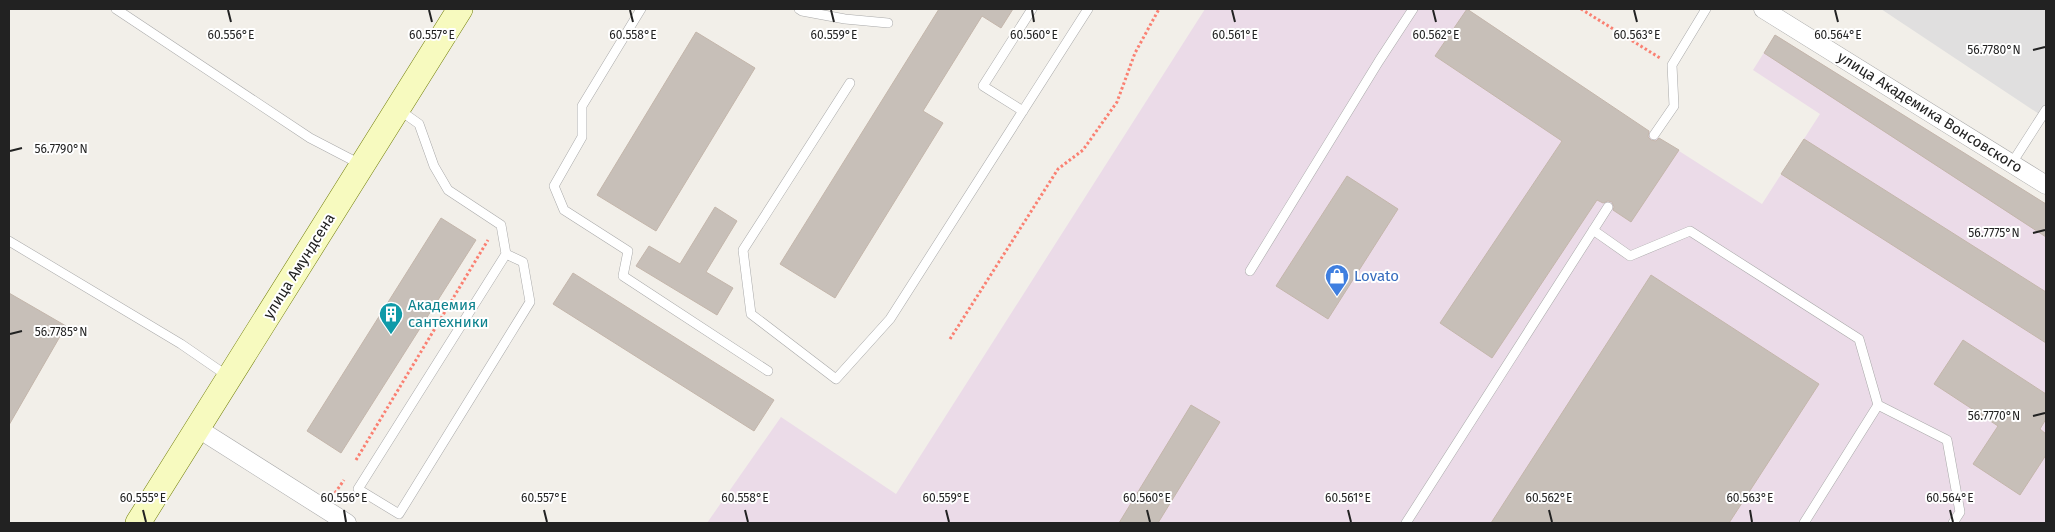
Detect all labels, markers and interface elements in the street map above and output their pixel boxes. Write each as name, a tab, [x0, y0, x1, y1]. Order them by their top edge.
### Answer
text: 60.556°E	[207, 28, 255, 42]
text: 60.557°E	[409, 28, 455, 42]
text: 60.558°E	[609, 28, 657, 42]
text: 60.559°E	[811, 28, 857, 42]
text: 60.560°E	[1010, 28, 1058, 42]
text: 60.561°E	[1212, 28, 1258, 42]
text: 60.562°E	[1413, 28, 1460, 42]
text: 60.563°E	[1613, 28, 1661, 42]
text: 60.564°E	[1814, 28, 1862, 42]
text: 56.7780°N	[1967, 43, 2021, 57]
street label: улица Академика Вонсовского	[1834, 48, 2026, 176]
text: 56.7790°N	[34, 142, 88, 156]
street label: улица Амундсена	[259, 210, 339, 322]
text: 56.7775°N	[1968, 226, 2020, 240]
shop icon: Lovato	[1324, 263, 1350, 297]
place label: Lovato	[1354, 267, 1399, 285]
place label: Академия сантехники	[408, 296, 488, 331]
building icon: Академия сантехники	[378, 301, 404, 335]
text: 56.7785°N	[35, 325, 87, 339]
text: 56.7770°N	[1968, 409, 2020, 423]
text: 60.555°E	[120, 491, 166, 505]
text: 60.556°E	[320, 491, 368, 505]
text: 60.557°E	[521, 491, 567, 505]
text: 60.558°E	[721, 491, 769, 505]
text: 60.559°E	[923, 491, 969, 505]
text: 60.560°E	[1123, 491, 1171, 505]
text: 60.561°E	[1325, 491, 1371, 505]
text: 60.562°E	[1526, 491, 1573, 505]
text: 60.563°E	[1726, 491, 1774, 505]
text: 60.564°E	[1926, 491, 1974, 505]

